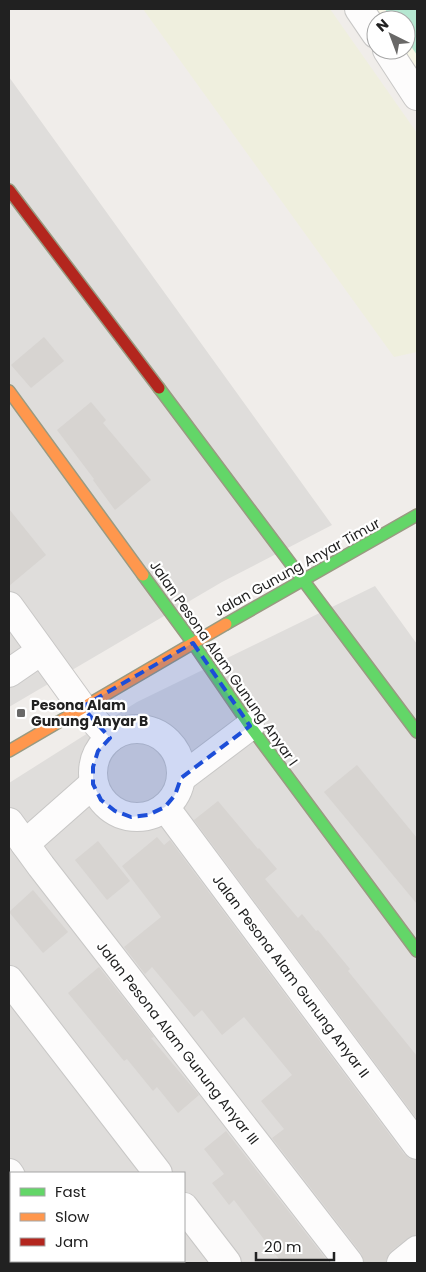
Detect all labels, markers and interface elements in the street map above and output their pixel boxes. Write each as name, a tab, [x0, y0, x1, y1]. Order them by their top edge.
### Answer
north arrow	[366, 10, 416, 60]
text: N	[372, 14, 393, 36]
street label: Jalan Gunung Anyar Timur	[210, 513, 384, 621]
street label: Jalan Pesona Alam Gunung Anyar I	[145, 556, 303, 770]
place label: Pesona Alam Gunung Anyar B	[31, 695, 148, 731]
marker: Pesona Alam Gunung Anyar B	[15, 707, 27, 719]
street label: Jalan Pesona Alam Gunung Anyar II	[208, 870, 374, 1082]
street label: Jalan Pesona Alam Gunung Anyar III	[92, 937, 264, 1149]
legend	[10, 1172, 185, 1262]
text: Fast	[55, 1181, 86, 1202]
text: Slow	[55, 1206, 90, 1227]
scale bar	[256, 1230, 334, 1262]
text: Jam	[55, 1231, 89, 1252]
text: 20 m	[264, 1236, 302, 1257]

